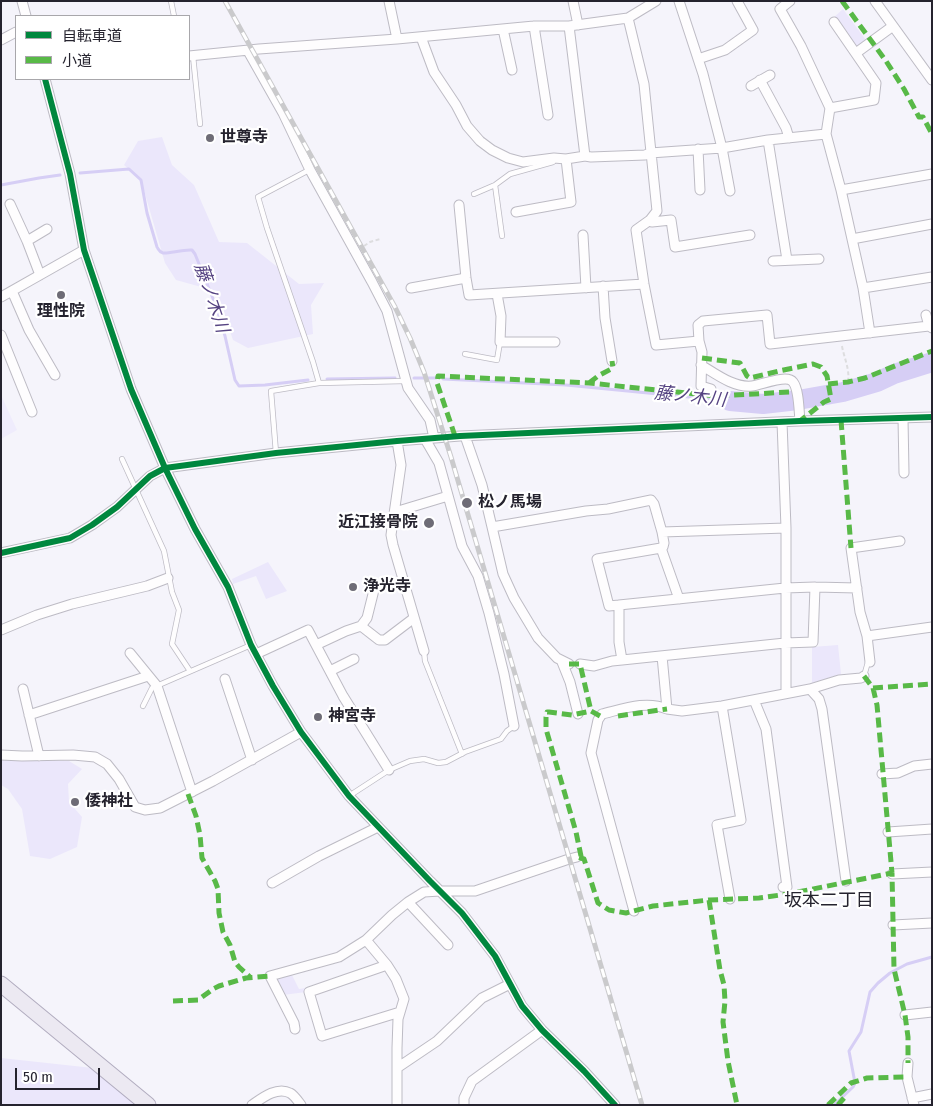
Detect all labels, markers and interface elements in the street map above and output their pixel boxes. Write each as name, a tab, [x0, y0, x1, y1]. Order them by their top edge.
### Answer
legend	[15, 15, 190, 80]
text: 自転車道	[62, 27, 122, 45]
text: 小道	[62, 52, 92, 70]
place label: 世尊寺	[220, 128, 268, 148]
marker: 世尊寺	[204, 132, 216, 144]
water label: 藤ノ木川	[189, 260, 233, 336]
marker: 理性院	[55, 289, 67, 301]
place label: 理性院	[37, 302, 85, 322]
water label: 藤ノ木川	[653, 382, 727, 412]
place label: 松ノ馬場	[478, 493, 542, 513]
marker: 松ノ馬場	[460, 496, 474, 510]
place label: 近江接骨院	[338, 513, 418, 533]
marker: 近江接骨院	[422, 516, 436, 530]
place label: 浄光寺	[363, 577, 411, 597]
marker: 浄光寺	[347, 581, 359, 593]
place label: 神宮寺	[328, 707, 376, 727]
marker: 神宮寺	[312, 711, 324, 723]
place label: 倭神社	[85, 792, 133, 812]
marker: 倭神社	[69, 796, 81, 808]
district label: 坂本二丁目	[784, 890, 874, 912]
scale bar	[18, 1058, 102, 1090]
text: 50 m	[23, 1068, 53, 1086]

